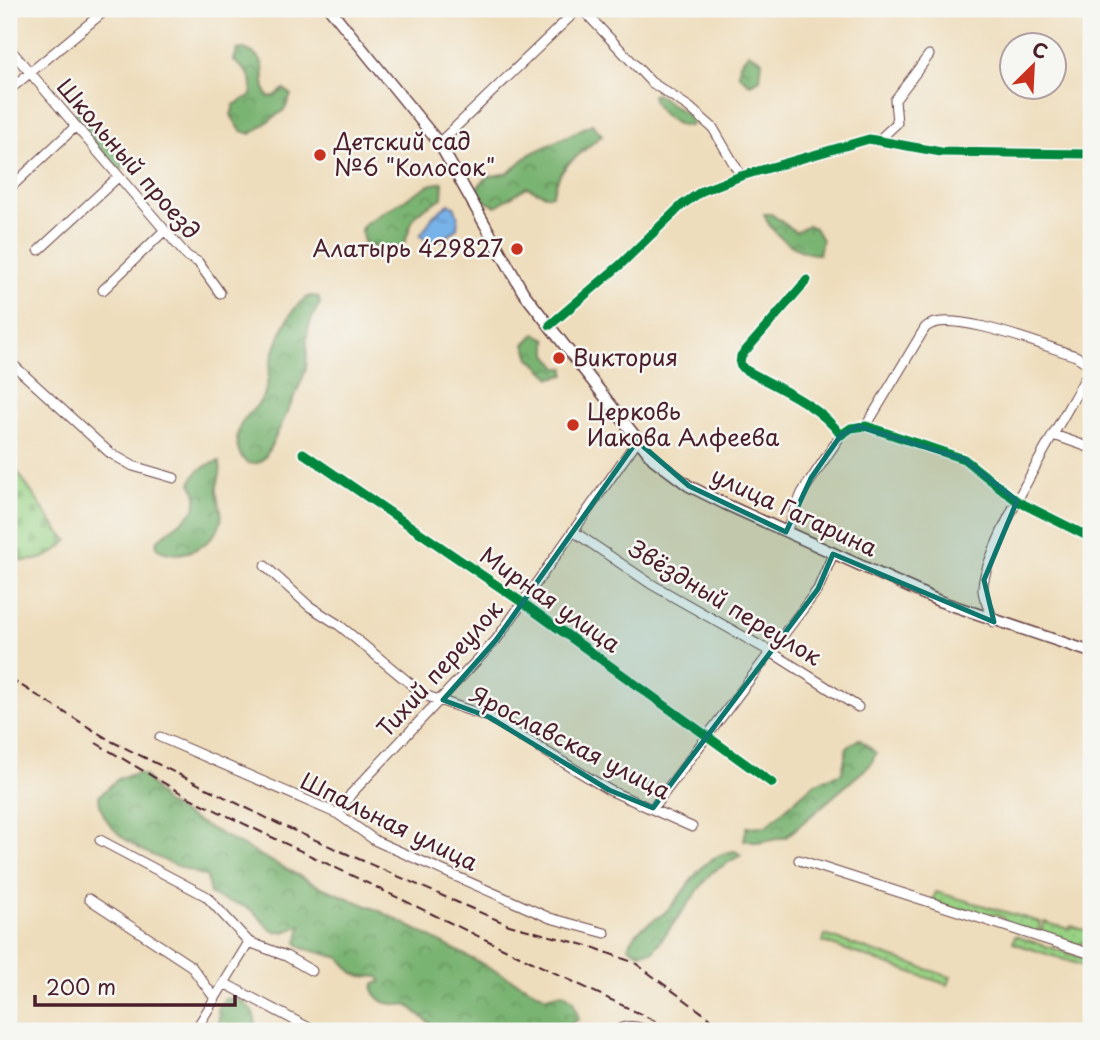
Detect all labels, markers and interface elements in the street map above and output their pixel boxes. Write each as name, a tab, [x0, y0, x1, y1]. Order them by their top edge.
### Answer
north arrow	[998, 32, 1068, 102]
text: С	[1028, 34, 1053, 65]
street label: Школьный проезд	[49, 70, 209, 246]
place label: Детский сад №6 "Колосок"	[333, 123, 495, 184]
marker: Детский сад №6 "Колосок"	[312, 147, 328, 163]
place label: Алатырь 429827	[312, 230, 503, 265]
marker: Алатырь 429827	[509, 241, 525, 257]
place label: Виктория	[573, 339, 678, 374]
marker: Виктория	[551, 350, 567, 366]
place label: Церковь Иакова Алфеева	[587, 393, 780, 454]
marker: Церковь Иакова Алфеева	[565, 417, 581, 433]
street label: улица Гагарина	[706, 457, 884, 565]
street label: Звёздный переулок	[623, 530, 829, 673]
street label: Мирная улица	[473, 537, 629, 661]
street label: Тихий переулок	[368, 592, 510, 744]
street label: Ярославская улица	[463, 675, 678, 808]
street label: Шпальная улица	[295, 762, 485, 879]
scale bar	[35, 963, 234, 1007]
text: 200 m	[46, 970, 116, 1002]

